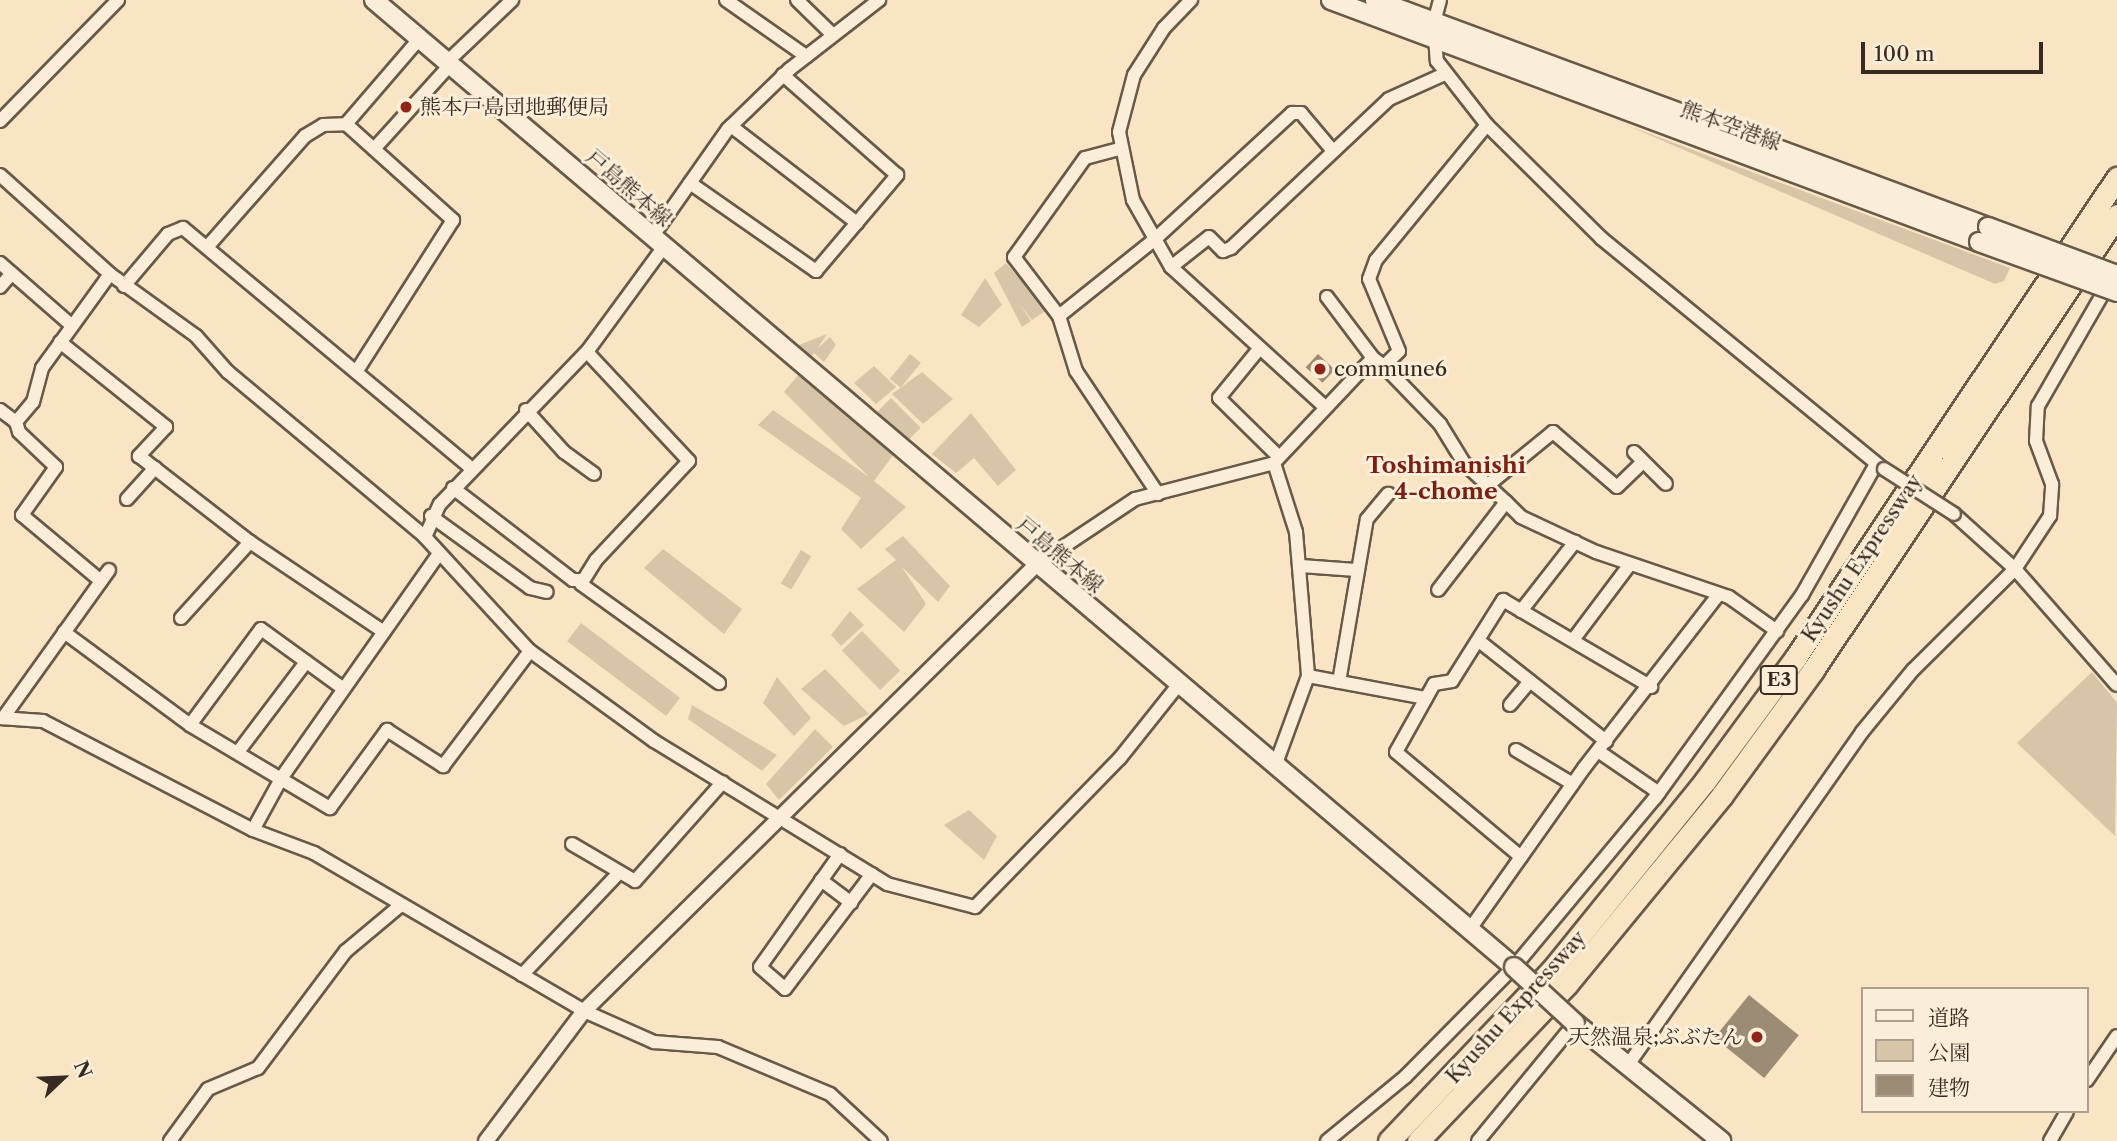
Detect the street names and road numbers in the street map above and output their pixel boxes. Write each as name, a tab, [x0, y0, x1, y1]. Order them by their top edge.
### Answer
street label: 熊本空港線	[1677, 96, 1785, 156]
street label: 戸島熊本線	[581, 144, 677, 232]
street label: Kyushu Expressway	[1796, 469, 1928, 647]
street label: 戸島熊本線	[1012, 512, 1108, 598]
road number: E3	[1760, 664, 1798, 695]
street label: Kyushu Expressway	[1441, 925, 1591, 1089]

